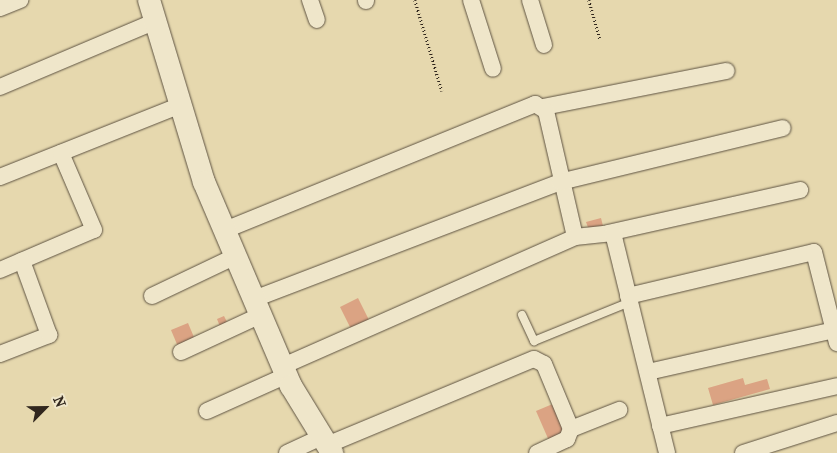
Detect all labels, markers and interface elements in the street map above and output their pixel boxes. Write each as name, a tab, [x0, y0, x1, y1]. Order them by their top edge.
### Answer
north arrow	[20, 383, 70, 433]
text: N	[49, 394, 69, 410]

